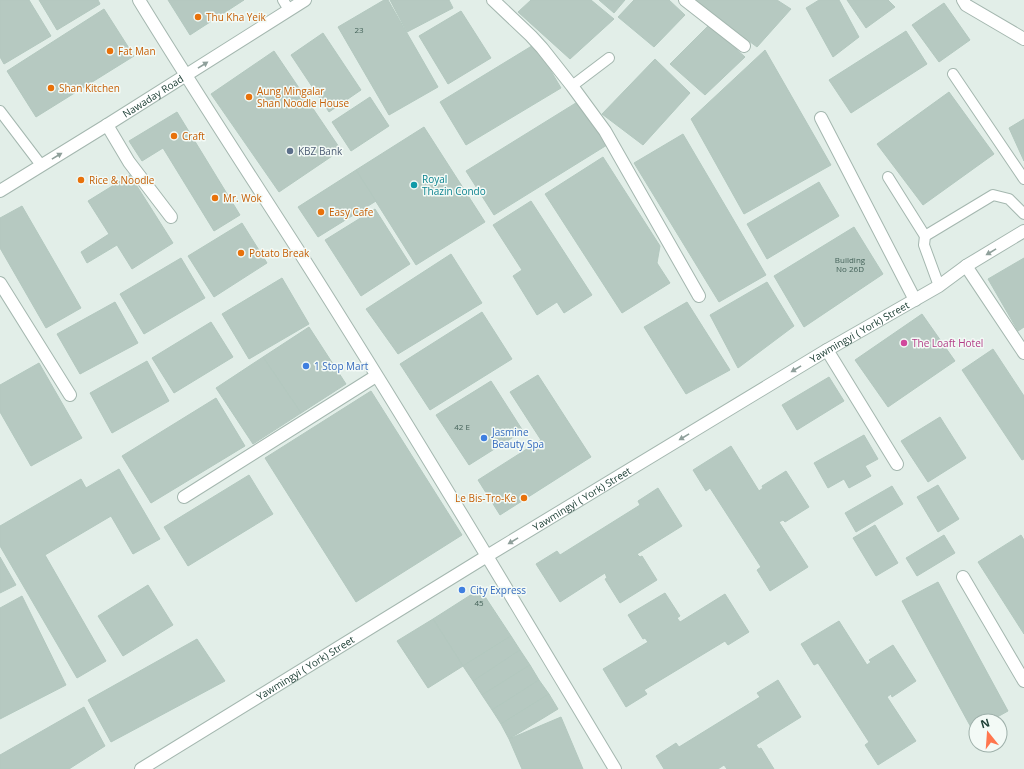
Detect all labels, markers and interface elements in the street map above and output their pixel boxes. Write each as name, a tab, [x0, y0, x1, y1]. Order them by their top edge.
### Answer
place label: Thu Kha Yeik	[206, 10, 267, 24]
marker: Thu Kha Yeik	[193, 12, 203, 22]
house number: 23	[354, 24, 364, 35]
place label: Fat Man	[118, 44, 156, 58]
marker: Fat Man	[105, 46, 115, 56]
one-way arrow	[198, 61, 208, 69]
street label: Nawaday Road	[120, 72, 186, 121]
place label: Shan Kitchen	[59, 81, 120, 95]
marker: Shan Kitchen	[46, 83, 56, 93]
place label: Aung Mingalar Shan Noodle House	[257, 84, 350, 110]
marker: Aung Mingalar Shan Noodle House	[244, 92, 254, 102]
place label: Craft	[182, 129, 205, 143]
marker: Craft	[169, 131, 179, 141]
place label: KBZ Bank	[298, 144, 343, 158]
marker: KBZ Bank	[285, 146, 295, 156]
one-way arrow	[51, 152, 63, 159]
place label: Royal Thazin Condo	[422, 172, 486, 198]
place label: Rice & Noodle	[89, 173, 155, 187]
marker: Rice & Noodle	[76, 175, 86, 185]
marker: Royal Thazin Condo	[409, 180, 419, 190]
place label: Mr. Wok	[223, 191, 263, 205]
marker: Mr. Wok	[210, 193, 220, 203]
place label: Easy Cafe	[329, 205, 374, 219]
marker: Easy Cafe	[316, 207, 326, 217]
place label: Potato Break	[249, 246, 310, 260]
marker: Potato Break	[236, 248, 246, 258]
one-way arrow	[985, 248, 997, 255]
house number: Building No 26D	[835, 254, 866, 274]
street label: Yawmingyi ( York) Street	[807, 297, 912, 366]
place label: The Loaft Hotel	[912, 336, 983, 350]
marker: The Loaft Hotel	[899, 338, 909, 348]
place label: 1 Stop Mart	[314, 359, 369, 373]
marker: 1 Stop Mart	[301, 361, 311, 371]
one-way arrow	[790, 366, 802, 373]
house number: 42 E	[454, 421, 470, 432]
place label: Jasmine Beauty Spa	[491, 425, 544, 451]
marker: Jasmine Beauty Spa	[479, 433, 489, 443]
one-way arrow	[678, 433, 690, 440]
street label: Yawmingyi ( York) Street	[530, 463, 634, 534]
place label: Le Bis-Tro-Ke	[455, 491, 516, 505]
marker: Le Bis-Tro-Ke	[519, 493, 529, 503]
one-way arrow	[507, 537, 519, 544]
place label: City Express	[470, 583, 526, 597]
marker: City Express	[457, 585, 467, 595]
house number: 45	[474, 597, 484, 608]
street label: Yawmingyi ( York) Street	[254, 632, 357, 703]
north arrow	[968, 713, 1008, 753]
text: N	[978, 714, 991, 731]

